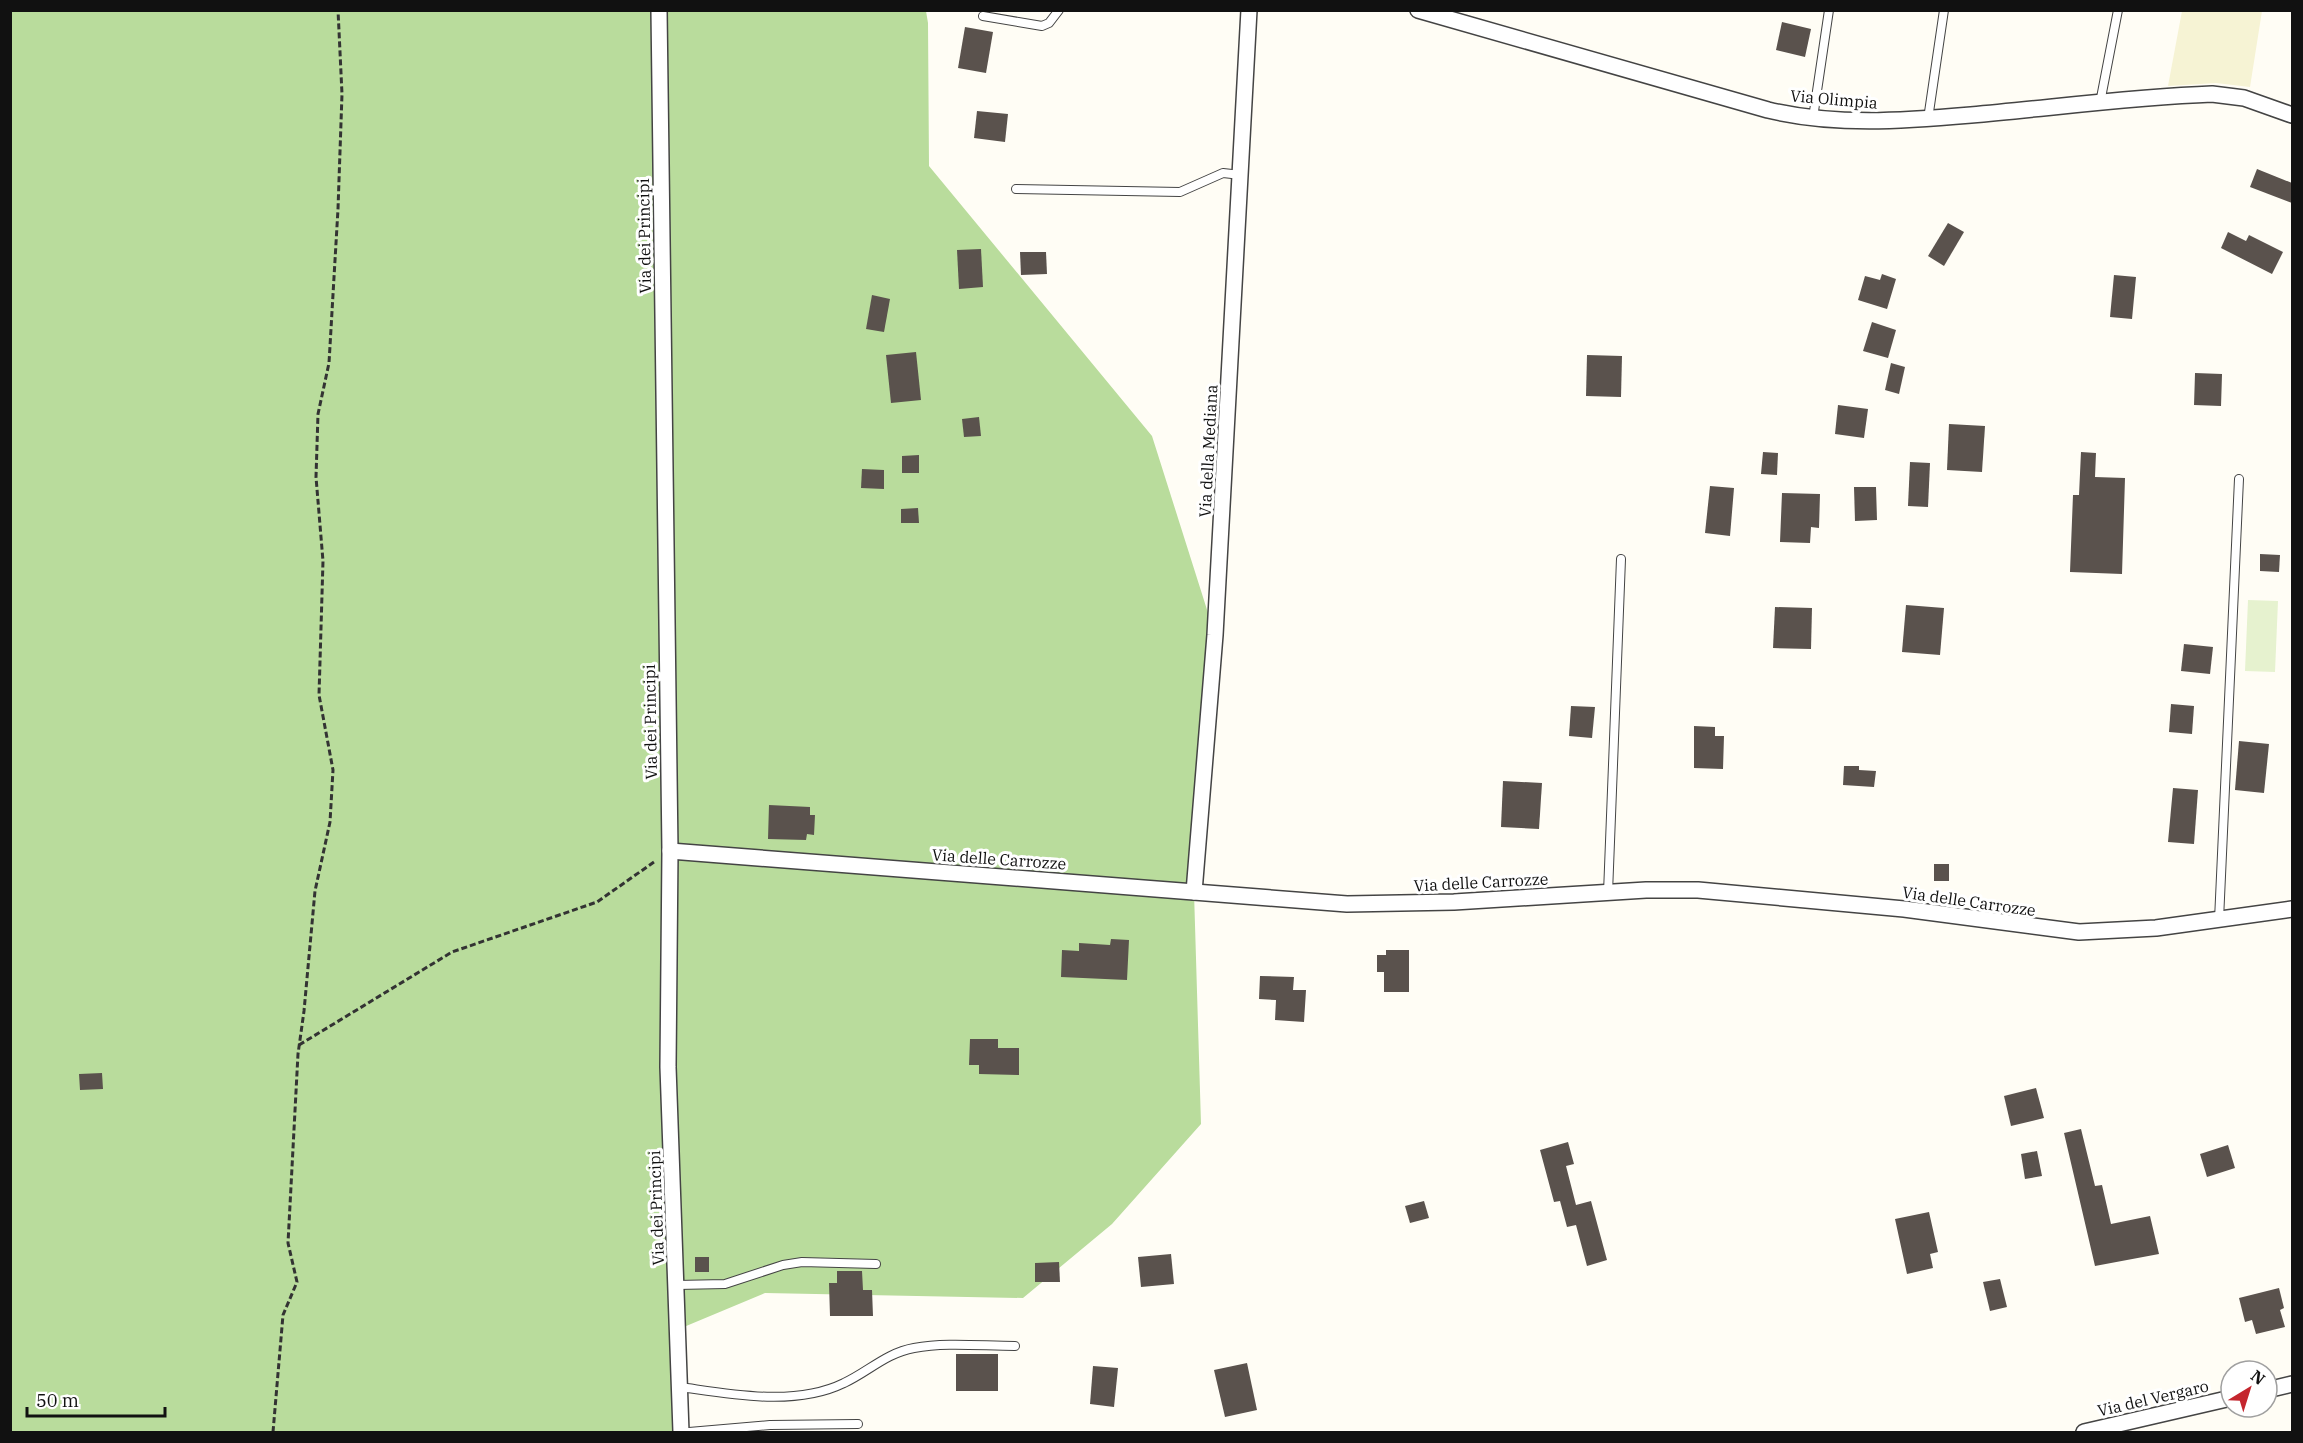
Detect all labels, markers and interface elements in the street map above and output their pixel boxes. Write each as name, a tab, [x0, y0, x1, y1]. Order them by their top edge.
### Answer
street label: Via Olimpia	[1789, 85, 1879, 113]
street label: Via dei Principi	[633, 178, 655, 294]
street label: Via della Mediana	[1195, 384, 1221, 518]
street label: Via dei Principi	[639, 664, 661, 780]
street label: Via delle Carrozze	[931, 844, 1067, 874]
street label: Via delle Carrozze	[1413, 868, 1549, 896]
street label: Via delle Carrozze	[1901, 882, 2037, 920]
street label: Via dei Principi	[644, 1150, 668, 1266]
north arrow	[2219, 1359, 2279, 1419]
text: N	[2247, 1365, 2269, 1389]
street label: Via del Vergaro	[2095, 1375, 2211, 1421]
scale bar	[27, 1380, 165, 1418]
text: 50 m	[36, 1389, 79, 1412]

